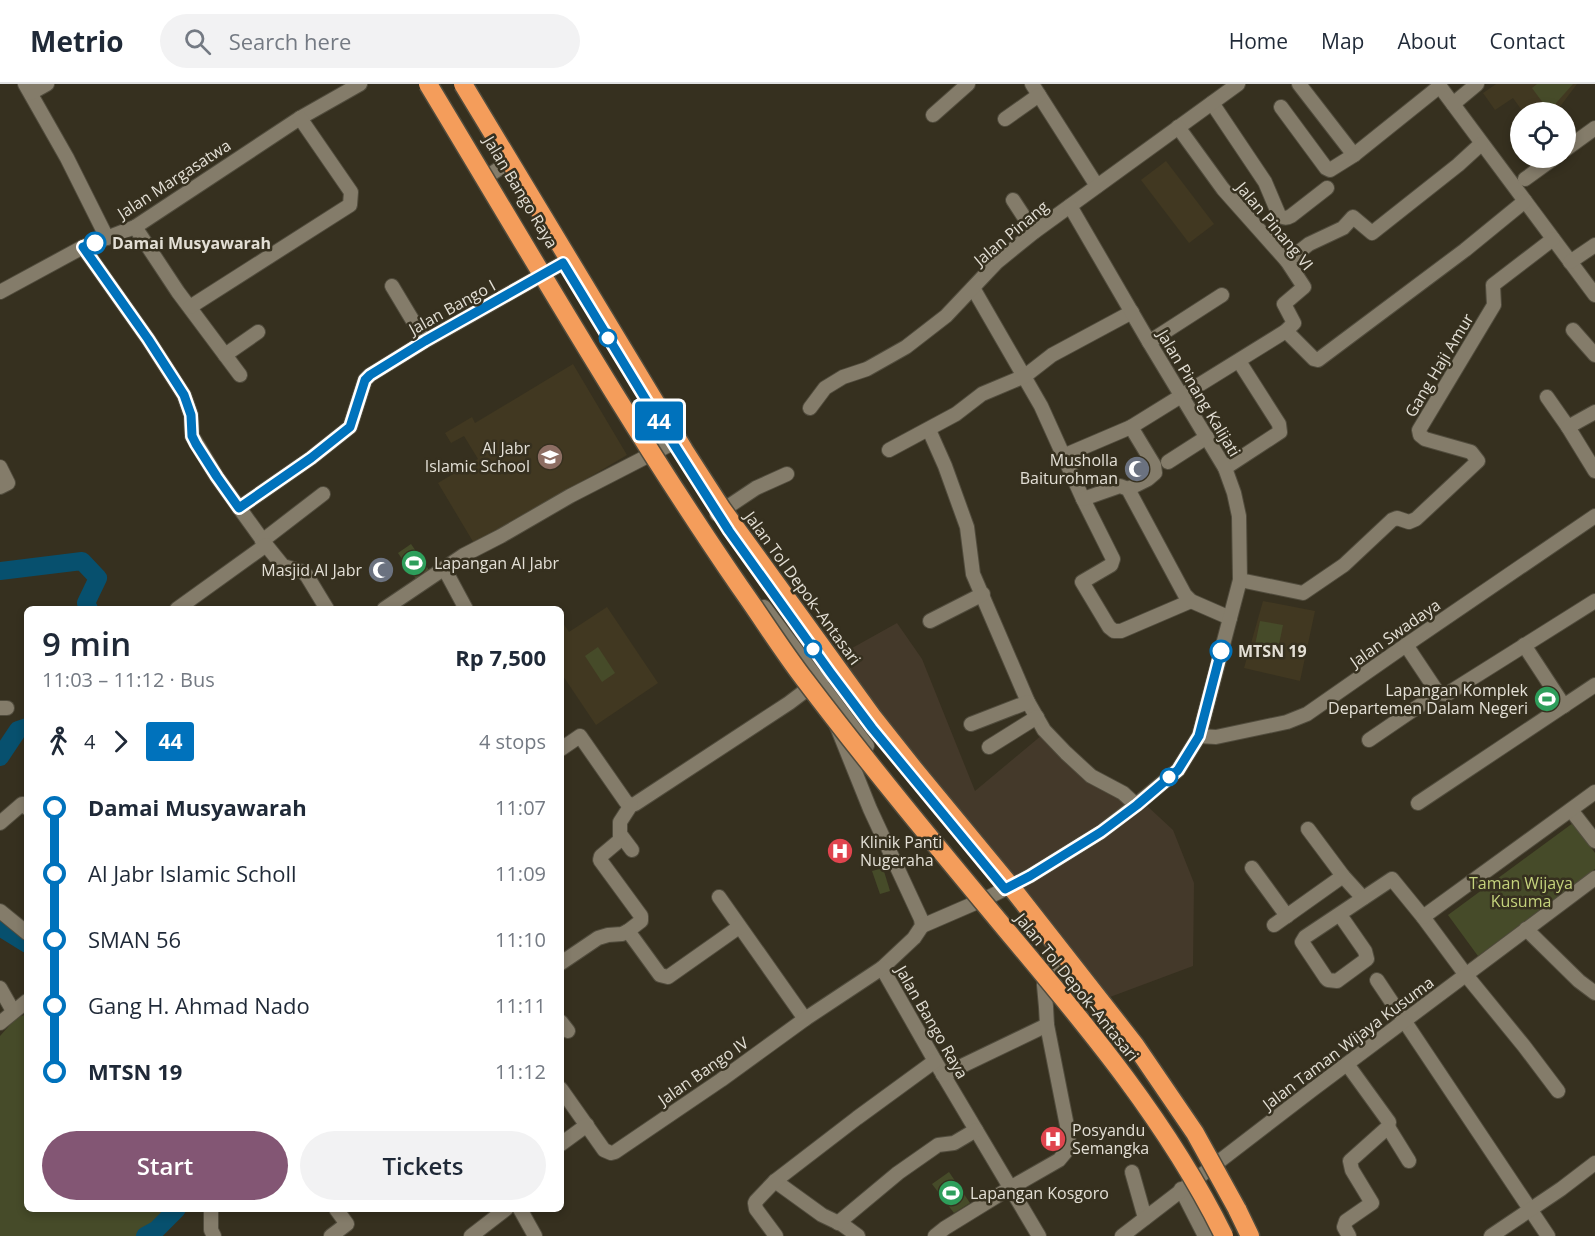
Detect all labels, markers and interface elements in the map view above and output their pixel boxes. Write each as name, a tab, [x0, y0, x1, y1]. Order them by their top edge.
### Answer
search box	[160, 14, 580, 68]
text: Metrio	[30, 22, 124, 60]
icon: search	[181, 25, 214, 58]
text: Search here	[229, 26, 351, 56]
text: Home	[1229, 27, 1288, 55]
text: Map	[1321, 27, 1364, 55]
text: About	[1397, 27, 1457, 55]
text: Contact	[1490, 27, 1565, 55]
map controls	[1510, 102, 1576, 168]
button: locate	[1510, 102, 1576, 168]
street label: Jalan Bango Raya	[478, 130, 563, 252]
street label: Jalan Margasatwa	[111, 134, 235, 225]
street label: Jalan Pinang VI	[1230, 176, 1318, 275]
street label: Jalan Pinang	[968, 195, 1053, 272]
marker: Damai Musyawarah	[84, 232, 106, 254]
place label: Damai Musyawarah	[112, 232, 271, 254]
street label: Jalan Bango I	[403, 274, 499, 341]
street label: Gang Haji Amur	[1399, 309, 1479, 421]
street label: Jalan Pinang Kalijati	[1151, 324, 1246, 461]
unlabelled marker	[599, 329, 617, 347]
line badge: 44	[632, 402, 686, 440]
text: 44	[647, 407, 671, 435]
place label: Al Jabr Islamic School	[425, 437, 530, 477]
school or university icon: Al Jabr Islamic School	[535, 442, 565, 472]
place label: Musholla Baiturohman	[1020, 449, 1118, 489]
mosque icon: Musholla Baiturohman	[1122, 454, 1152, 484]
street label: Jalan Tol Depok–Antasari	[739, 505, 866, 669]
sports icon: Lapangan Al Jabr	[399, 548, 429, 578]
place label: Lapangan Al Jabr	[434, 552, 560, 574]
mosque icon: Masjid Al Jabr	[366, 555, 396, 585]
place label: Masjid Al Jabr	[261, 559, 362, 581]
street label: Jalan Swadaya	[1344, 594, 1445, 673]
text: 9 min	[42, 621, 131, 666]
unlabelled marker	[804, 640, 822, 658]
marker: MTSN 19	[1210, 640, 1232, 662]
place label: MTSN 19	[1238, 640, 1307, 662]
text: Rp 7,500	[455, 642, 546, 672]
text: 11:03 – 11:12 · Bus	[42, 666, 215, 693]
place label: Lapangan Komplek Departemen Dalam Negeri	[1328, 679, 1529, 719]
sports icon: Lapangan Komplek Departemen Dalam Negeri	[1532, 684, 1562, 714]
icon: walk	[42, 725, 75, 758]
icon: forward	[104, 725, 137, 758]
text: 44	[158, 727, 182, 755]
text: 4	[84, 728, 95, 755]
text: 4 stops	[479, 728, 546, 755]
unlabelled marker	[1160, 768, 1178, 786]
text: Damai Musyawarah	[88, 792, 307, 822]
text: 11:07	[495, 794, 546, 821]
place label: Klinik Panti Nugeraha	[860, 831, 942, 871]
hospital icon: Klinik Panti Nugeraha	[825, 836, 855, 866]
text: Al Jabr Islamic Scholl	[88, 858, 297, 888]
text: 11:09	[495, 860, 546, 887]
park label: Taman Wijaya Kusuma	[1469, 872, 1573, 912]
street label: Jalan Tol Depok–Antasari	[1009, 907, 1144, 1066]
text: SMAN 56	[88, 924, 181, 954]
text: 11:10	[495, 926, 546, 953]
street label: Jalan Bango Raya	[890, 960, 973, 1083]
street label: Jalan Taman Wijaya Kusuma	[1256, 971, 1438, 1116]
text: Gang H. Ahmad Nado	[88, 990, 310, 1020]
text: 11:11	[495, 992, 546, 1019]
street label: Jalan Bango IV	[652, 1031, 753, 1111]
text: MTSN 19	[88, 1056, 182, 1086]
text: 11:12	[495, 1058, 546, 1085]
place label: Posyandu Semangka	[1072, 1119, 1149, 1159]
hospital icon: Posyandu Semangka	[1038, 1124, 1068, 1154]
button: Start	[42, 1131, 288, 1200]
button: Tickets	[300, 1131, 546, 1200]
sports icon: Lapangan Kosgoro	[936, 1178, 966, 1208]
place label: Lapangan Kosgoro	[970, 1182, 1109, 1204]

